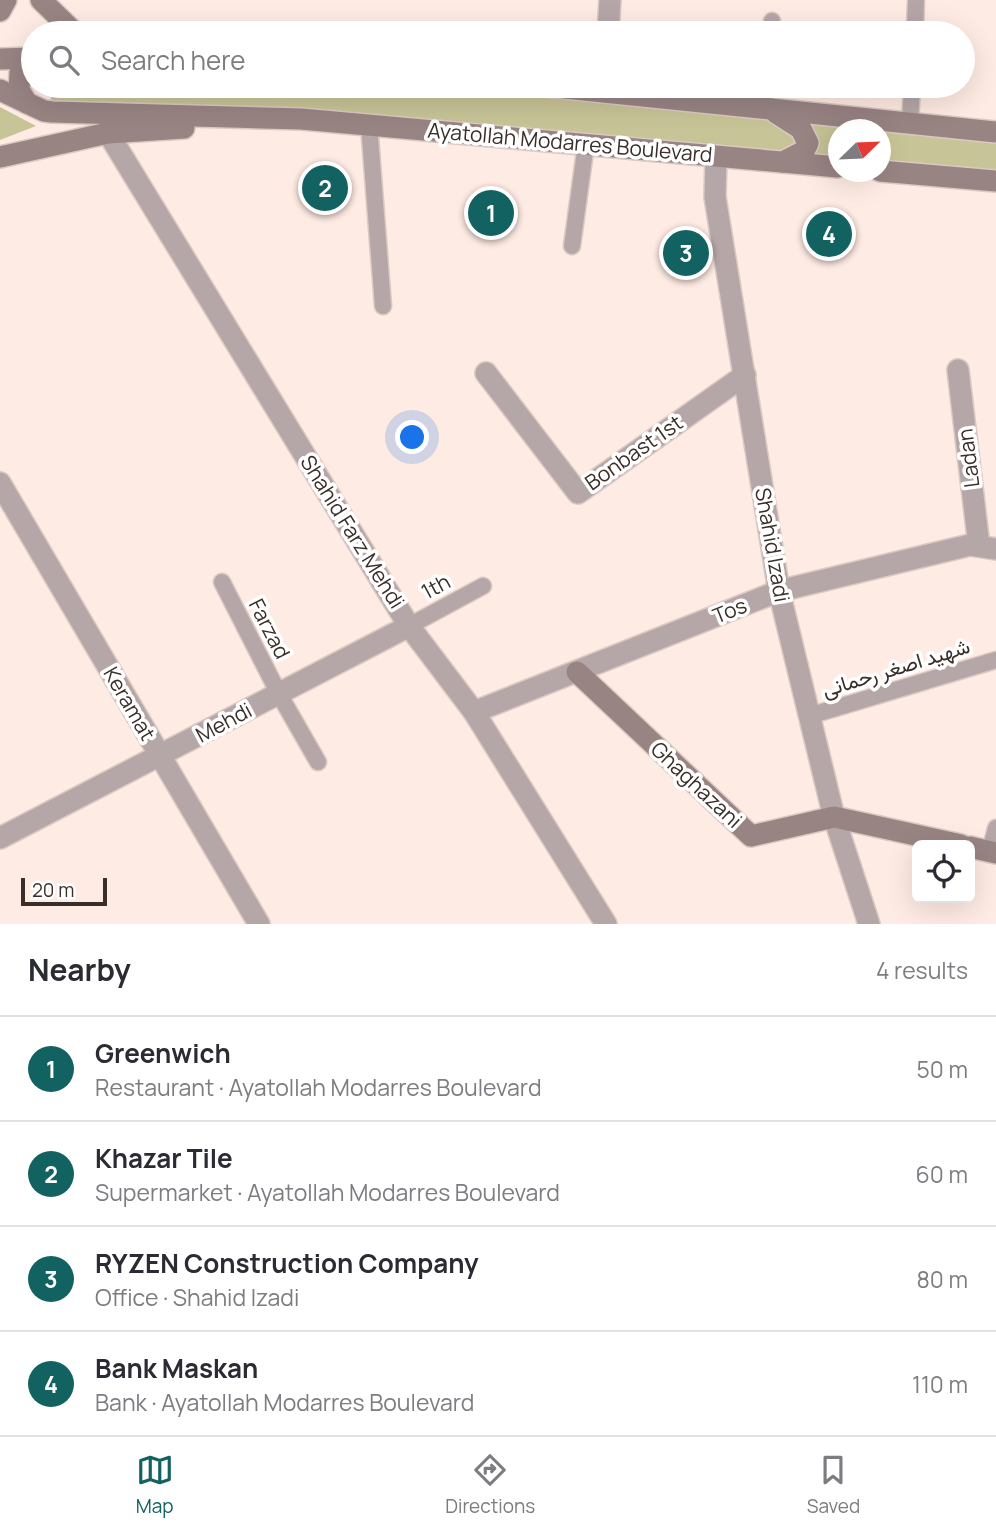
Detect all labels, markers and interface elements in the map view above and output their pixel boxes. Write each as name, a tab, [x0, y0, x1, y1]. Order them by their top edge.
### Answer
search box	[21, 21, 975, 98]
icon: search	[45, 41, 83, 79]
text: Search here	[101, 42, 246, 78]
street label: Ayatollah Modarres Boulevard	[427, 116, 714, 168]
north arrow	[828, 119, 891, 182]
pin: 2	[302, 162, 348, 214]
pin: 1	[468, 187, 514, 239]
pin: 4	[806, 208, 852, 260]
pin: 3	[663, 227, 709, 279]
street label: Bonbast 1st	[579, 408, 688, 496]
your location	[395, 420, 429, 454]
street label: Ladan	[951, 427, 985, 489]
street label: Shahid Farz Mehdi	[294, 450, 411, 613]
street label: Shahid Izadi	[749, 486, 797, 604]
street label: 1th	[416, 567, 455, 605]
street label: Tos	[709, 591, 751, 629]
street label: Farzad	[243, 594, 297, 663]
street label: شهید اصغر رحمانی	[818, 631, 973, 703]
street label: Keramat	[98, 662, 162, 745]
street label: Mehdi	[191, 696, 256, 749]
street label: Ghaghazani	[645, 735, 748, 834]
map controls	[912, 840, 975, 903]
button: locate	[912, 840, 975, 903]
scale bar	[21, 875, 107, 907]
text: 20 m	[32, 877, 74, 903]
text: Nearby	[28, 949, 131, 990]
text: 4 results	[876, 954, 968, 986]
text: Greenwich	[95, 1035, 231, 1071]
text: 1	[46, 1053, 56, 1085]
text: 50 m	[917, 1053, 968, 1085]
text: Restaurant · Ayatollah Modarres Boulevard	[95, 1071, 542, 1103]
text: Khazar Tile	[95, 1140, 233, 1176]
text: 2	[44, 1158, 58, 1190]
text: 60 m	[916, 1158, 968, 1190]
text: Supermarket · Ayatollah Modarres Boulevard	[95, 1176, 560, 1208]
text: RYZEN Construction Company	[95, 1245, 479, 1281]
text: 3	[44, 1263, 58, 1295]
text: 80 m	[917, 1263, 968, 1295]
text: Office · Shahid Izadi	[95, 1281, 299, 1313]
text: Bank Maskan	[95, 1350, 258, 1386]
text: 4	[44, 1368, 58, 1400]
text: 110 m	[912, 1368, 968, 1400]
text: Bank · Ayatollah Modarres Boulevard	[95, 1386, 474, 1418]
tab: Map	[136, 1451, 174, 1519]
tab: Directions	[445, 1451, 535, 1519]
tab: Saved	[807, 1451, 860, 1519]

